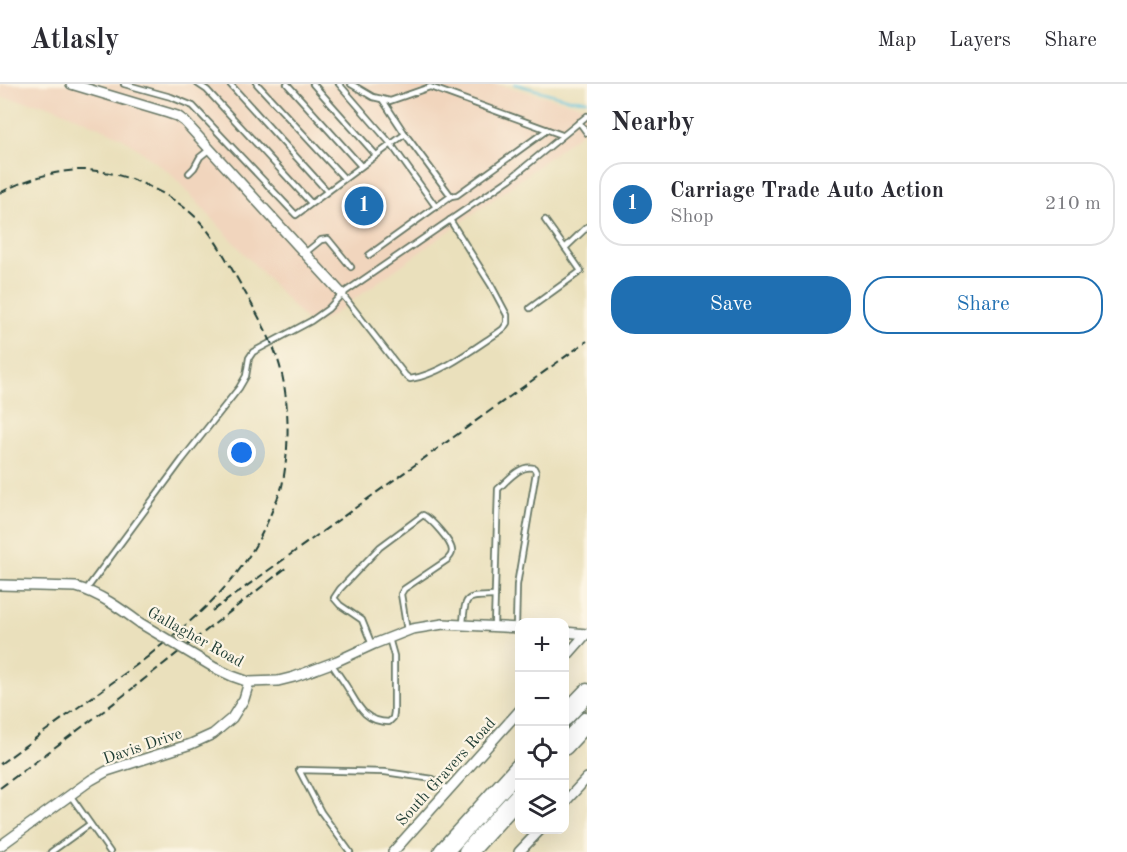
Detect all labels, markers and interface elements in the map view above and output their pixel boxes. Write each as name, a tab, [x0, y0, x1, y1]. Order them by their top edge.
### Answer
text: Atlasly	[30, 27, 120, 55]
text: Map	[877, 30, 916, 51]
text: Layers	[949, 30, 1011, 51]
text: Share	[1044, 30, 1097, 51]
text: Nearby	[611, 110, 695, 136]
text: Carriage Trade Auto Action	[670, 180, 944, 202]
pin: 1	[344, 184, 384, 228]
text: 1	[627, 194, 638, 214]
text: 210 m	[1045, 194, 1101, 214]
text: Shop	[670, 207, 714, 227]
button: Save	[611, 276, 851, 334]
button: Share	[863, 276, 1103, 334]
your location	[227, 438, 256, 467]
street label: Gallagher Road	[144, 605, 246, 671]
map controls	[515, 618, 569, 834]
button: +	[515, 618, 569, 672]
button: −	[515, 672, 569, 726]
street label: South Gravers Road	[394, 715, 499, 829]
street label: Davis Drive	[101, 726, 184, 768]
button: locate	[515, 726, 569, 780]
button: layers	[515, 780, 569, 834]

